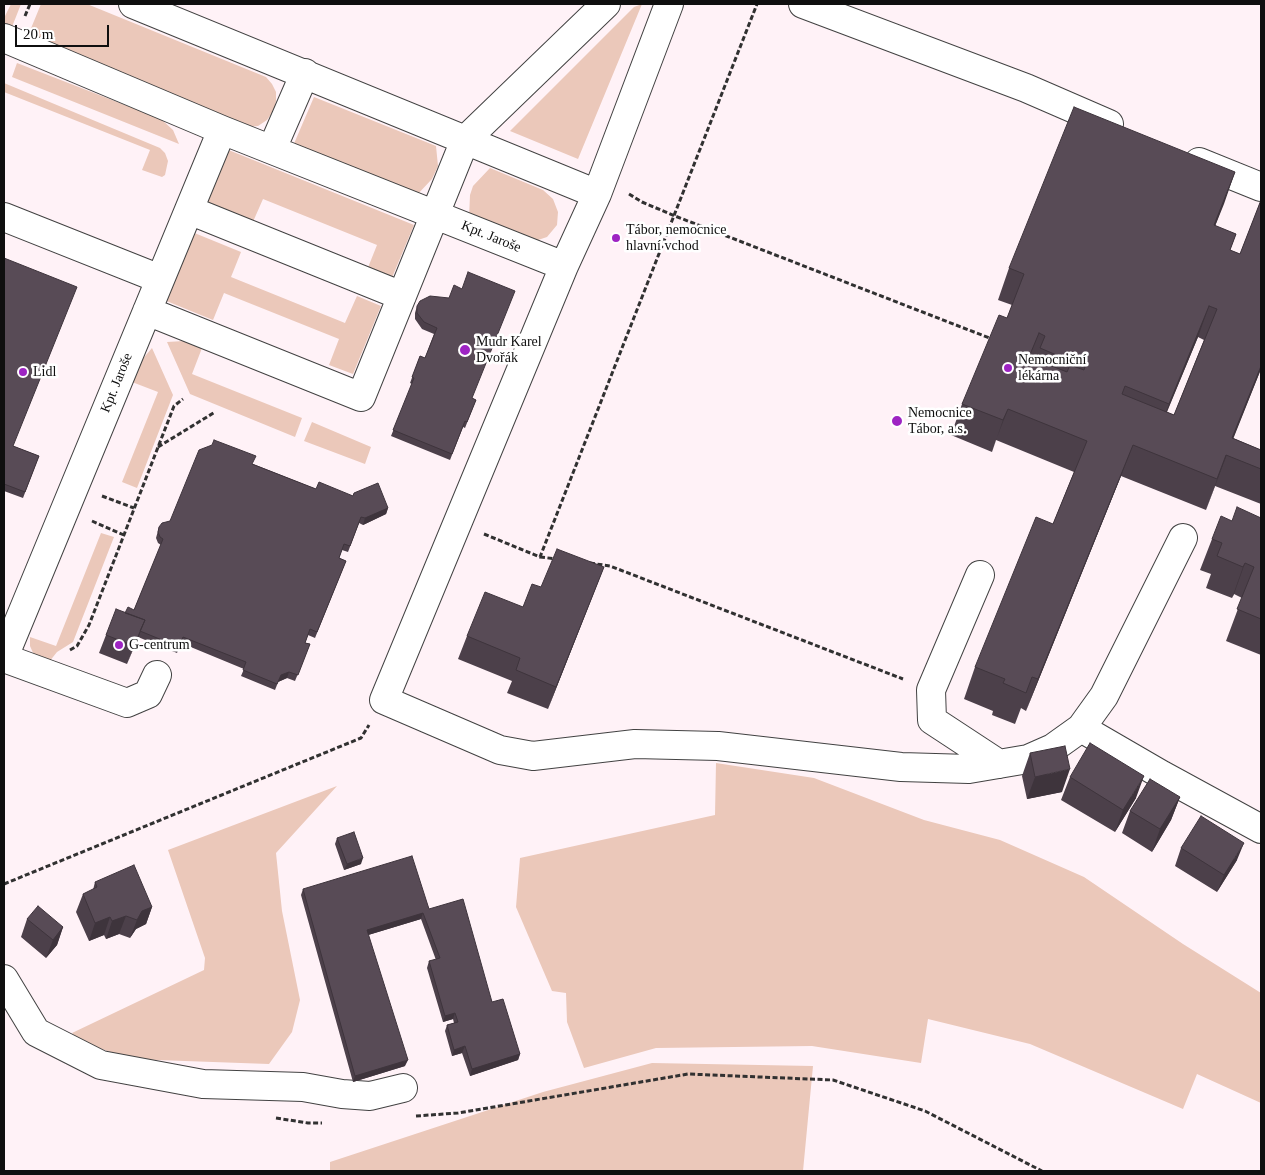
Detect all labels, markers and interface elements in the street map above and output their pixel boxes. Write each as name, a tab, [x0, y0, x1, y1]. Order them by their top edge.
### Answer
scale bar	[18, 15, 111, 47]
text: 20 m	[23, 26, 53, 42]
street label: Kpt. Jaroše	[459, 217, 523, 257]
place label: Tábor, nemocnice hlavní vchod	[626, 222, 727, 254]
marker: Tábor, nemocnice hlavní vchod	[610, 232, 622, 244]
place label: Mudr Karel Dvořák	[476, 334, 542, 367]
marker: Mudr Karel Dvořák	[458, 343, 472, 357]
street label: Kpt. Jaroše	[97, 351, 137, 415]
place label: Nemocniční lékárna	[1018, 352, 1086, 384]
marker: Nemocniční lékárna	[1002, 362, 1014, 374]
place label: Lidl	[33, 364, 56, 380]
marker: Lidl	[17, 366, 29, 378]
place label: Nemocnice Tábor, a.s.	[908, 405, 972, 438]
marker: Nemocnice Tábor, a.s.	[890, 414, 904, 428]
place label: G-centrum	[129, 637, 190, 653]
marker: G-centrum	[113, 639, 125, 651]

